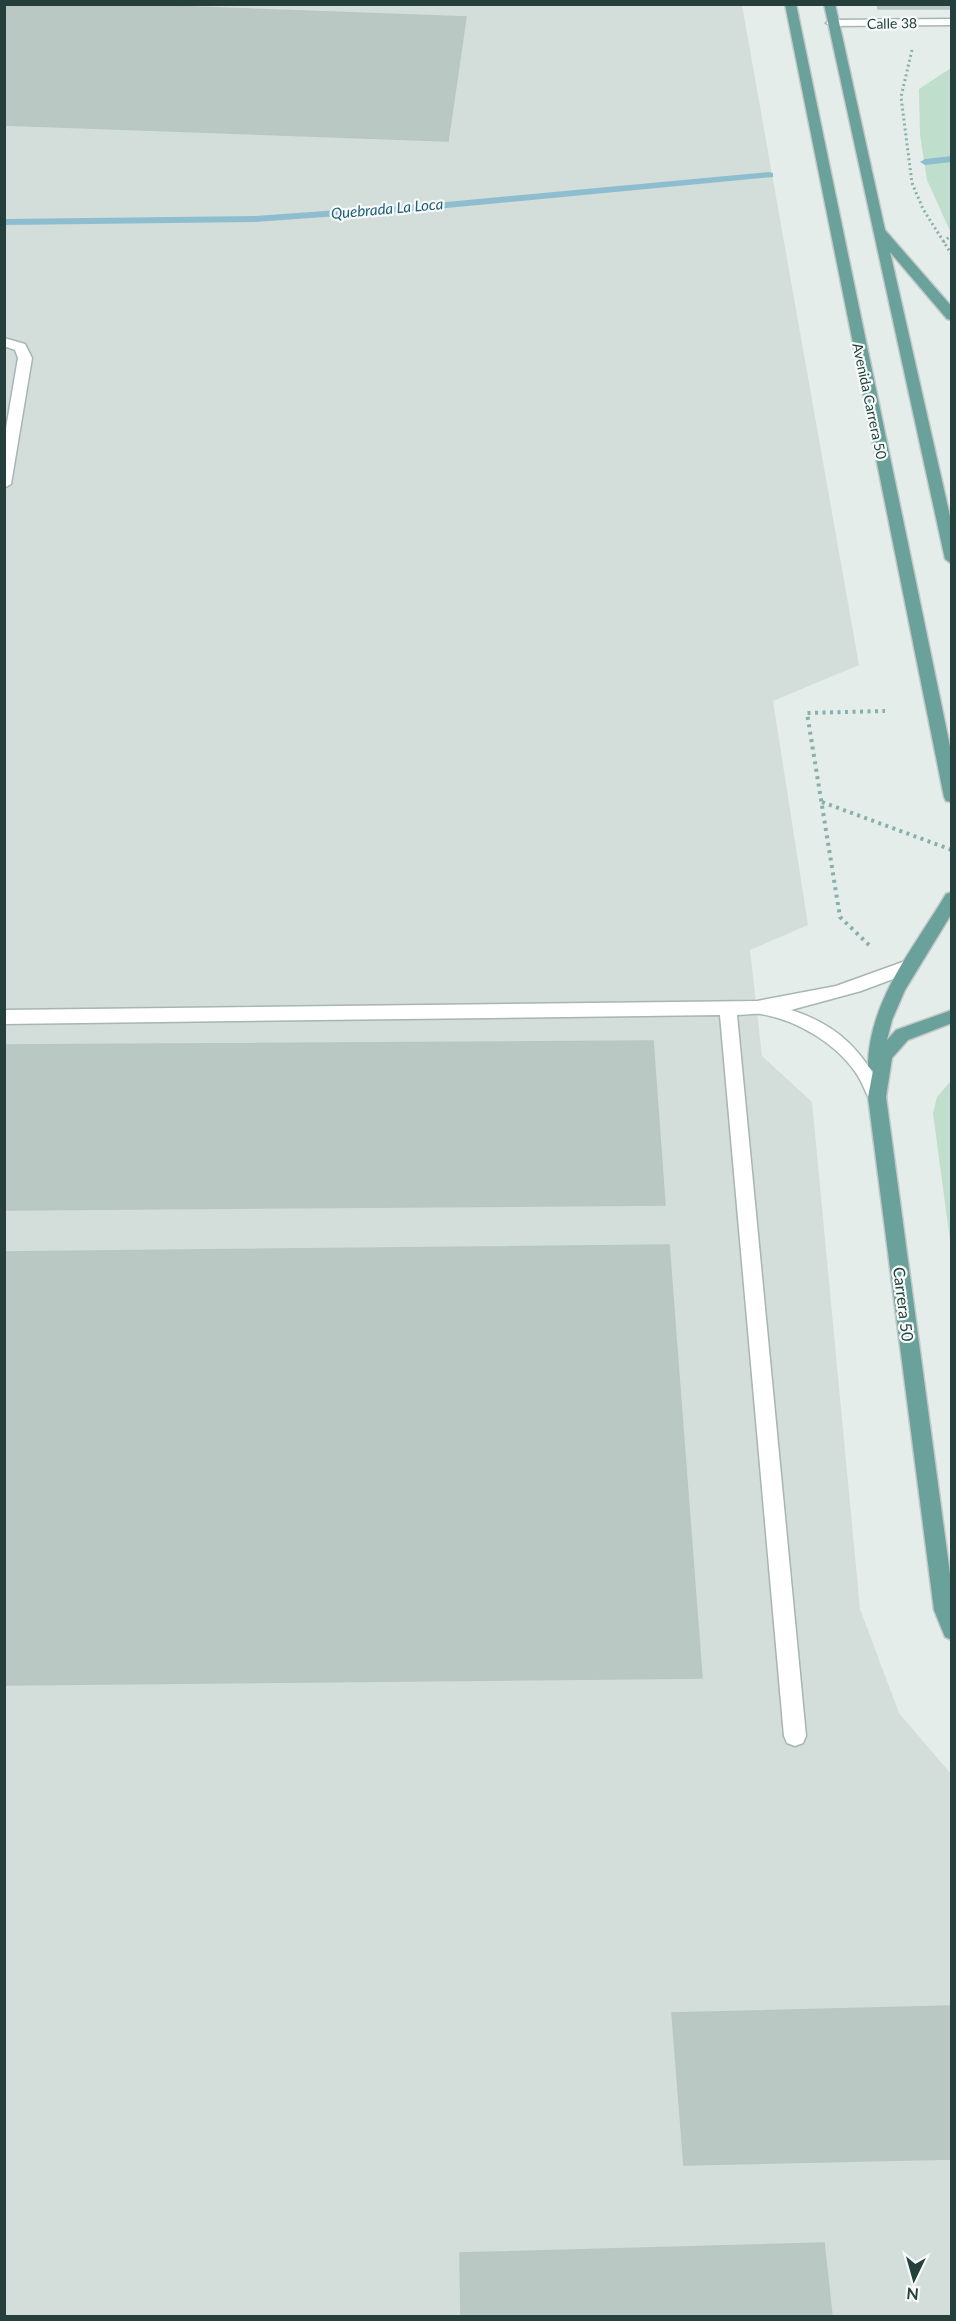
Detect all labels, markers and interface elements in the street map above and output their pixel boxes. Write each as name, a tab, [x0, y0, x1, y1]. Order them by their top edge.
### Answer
street label: Calle 38	[867, 14, 917, 32]
water label: Quebrada La Loca	[330, 194, 444, 222]
street label: Avenida Carrera 50	[849, 341, 891, 461]
street label: Carrera 50	[890, 1266, 918, 1342]
north arrow	[884, 2249, 944, 2309]
text: N	[906, 2284, 920, 2304]

